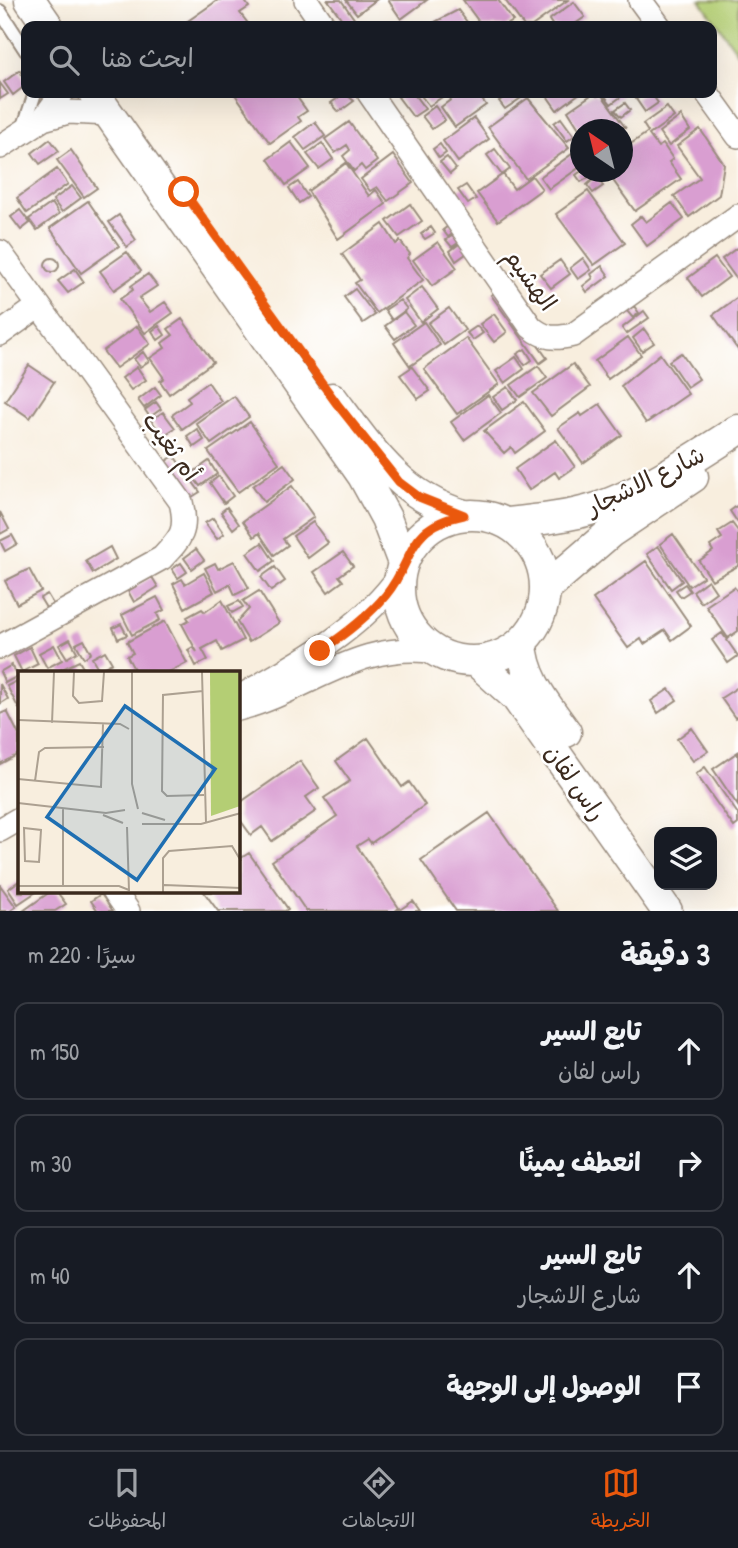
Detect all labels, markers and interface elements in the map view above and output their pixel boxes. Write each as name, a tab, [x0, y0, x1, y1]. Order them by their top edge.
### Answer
search box	[21, 21, 717, 98]
text: ابحث هنا	[101, 40, 194, 75]
icon: search	[45, 41, 83, 79]
north arrow	[570, 119, 633, 182]
route start	[168, 176, 199, 207]
street label: الهشيم	[495, 241, 565, 319]
street label: أم ثغيب	[134, 405, 208, 489]
street label: شارع الاشجار	[579, 438, 710, 525]
route end	[304, 635, 335, 666]
inset map	[18, 671, 240, 894]
street label: راس لفان	[538, 737, 614, 827]
map controls	[654, 827, 717, 890]
button: layers	[654, 827, 717, 890]
text: 3 دقيقة	[620, 934, 710, 974]
text: سيرًا · 220 m	[28, 939, 136, 970]
text: تابع السير	[542, 1013, 641, 1048]
icon: ahead	[670, 1032, 708, 1070]
text: 150 m	[30, 1036, 79, 1067]
text: راس لفان	[558, 1055, 641, 1086]
text: انعطف يمينًا	[519, 1144, 641, 1179]
icon: right	[670, 1144, 708, 1182]
text: 30 m	[30, 1148, 72, 1179]
text: تابع السير	[542, 1237, 641, 1272]
icon: ahead	[670, 1256, 708, 1294]
text: 40 m	[30, 1260, 70, 1291]
text: شارع الاشجار	[519, 1279, 641, 1310]
text: الوصول إلى الوجهة	[446, 1368, 641, 1403]
icon: arrive	[670, 1368, 708, 1406]
tab: المحفوظات	[88, 1464, 166, 1537]
tab: الاتجاهات	[342, 1464, 415, 1537]
tab: الخريطة	[591, 1464, 650, 1537]

